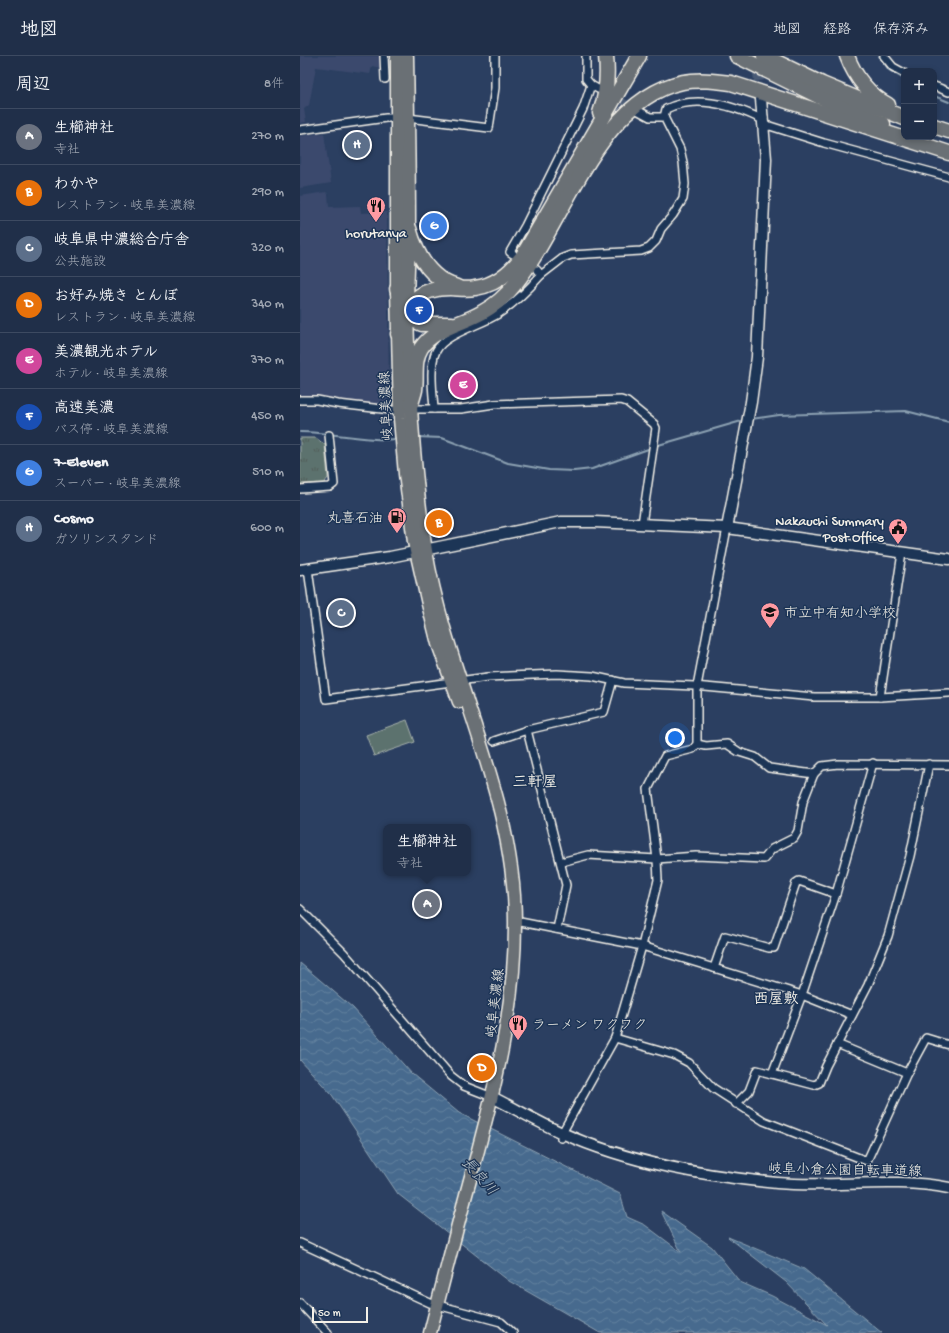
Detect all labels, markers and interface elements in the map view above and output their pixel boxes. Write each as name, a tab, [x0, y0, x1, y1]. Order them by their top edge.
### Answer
text: 地図	[20, 20, 58, 43]
text: 地図	[773, 22, 801, 39]
text: 経路	[823, 22, 851, 39]
text: 保存済み	[873, 22, 929, 39]
map controls	[901, 68, 937, 140]
button: +	[901, 68, 937, 104]
text: 周辺	[16, 76, 50, 96]
text: 8件	[264, 77, 284, 92]
button: −	[901, 104, 937, 140]
text: 生櫛神社	[54, 120, 114, 138]
text: A	[25, 129, 33, 144]
text: 270 m	[251, 129, 284, 144]
pin: H	[344, 130, 370, 160]
text: 寺社	[54, 143, 80, 158]
text: わかや	[54, 176, 99, 194]
text: B	[26, 185, 32, 200]
text: 290 m	[251, 185, 284, 200]
restaurant icon: horutanya	[365, 195, 387, 223]
text: レストラン · 岐阜美濃線	[54, 199, 195, 214]
pin: G	[421, 211, 447, 241]
place label: horutanya	[345, 226, 408, 243]
text: 岐阜県中濃総合庁舎	[54, 232, 189, 250]
text: C	[25, 241, 33, 256]
text: 320 m	[251, 241, 284, 256]
text: 公共施設	[54, 255, 106, 270]
text: お好み焼き とんぼ	[54, 288, 178, 306]
pin: F	[406, 295, 432, 325]
text: D	[25, 297, 33, 312]
text: 340 m	[251, 297, 284, 312]
text: レストラン · 岐阜美濃線	[54, 311, 195, 326]
text: 美濃観光ホテル	[54, 344, 158, 362]
text: E	[25, 353, 33, 368]
text: 370 m	[251, 353, 284, 368]
text: ホテル · 岐阜美濃線	[54, 367, 168, 382]
street label: 岐阜美濃線	[377, 370, 398, 441]
pin: E	[450, 370, 476, 400]
text: 高速美濃	[54, 400, 114, 418]
text: F	[26, 409, 32, 424]
text: 450 m	[251, 409, 284, 424]
text: バス停 · 岐阜美濃線	[54, 423, 168, 438]
text: 7-Eleven	[54, 454, 108, 472]
text: G	[25, 465, 33, 480]
text: 510 m	[252, 465, 284, 480]
text: スーパー · 岐阜美濃線	[54, 477, 181, 492]
fuel station icon: 丸喜石油	[386, 506, 408, 534]
pin: B	[426, 508, 452, 538]
text: Cosmo	[54, 510, 94, 528]
place label: 丸喜石油	[327, 510, 383, 528]
place label: Nakauchi Summary Post Office	[775, 514, 885, 547]
public building icon: Nakauchi Summary Post Office	[887, 517, 909, 545]
text: H	[25, 521, 33, 536]
text: 600 m	[250, 521, 284, 536]
text: ガソリンスタンド	[54, 533, 158, 548]
pin: C	[328, 598, 354, 628]
school or university icon: 市立中有知小学校	[759, 601, 781, 629]
place label: 市立中有知小学校	[784, 606, 896, 623]
your location	[665, 728, 685, 748]
district label: 三軒屋	[512, 774, 558, 792]
popup	[383, 824, 471, 876]
text: 生櫛神社	[397, 834, 457, 852]
text: 寺社	[397, 857, 423, 872]
pin: A	[414, 889, 440, 919]
street label: 岐阜美濃線	[484, 968, 509, 1039]
district label: 西屋敷	[753, 990, 799, 1009]
restaurant icon: ラーメン ワクワク	[507, 1013, 529, 1041]
place label: ラーメン ワクワク	[532, 1018, 647, 1035]
pin: D	[469, 1053, 495, 1083]
water label: 長良川	[457, 1154, 501, 1200]
street label: 岐阜小倉公園自転車道線	[768, 1162, 922, 1181]
scale bar	[312, 1305, 368, 1324]
text: 50 m	[318, 1308, 340, 1320]

